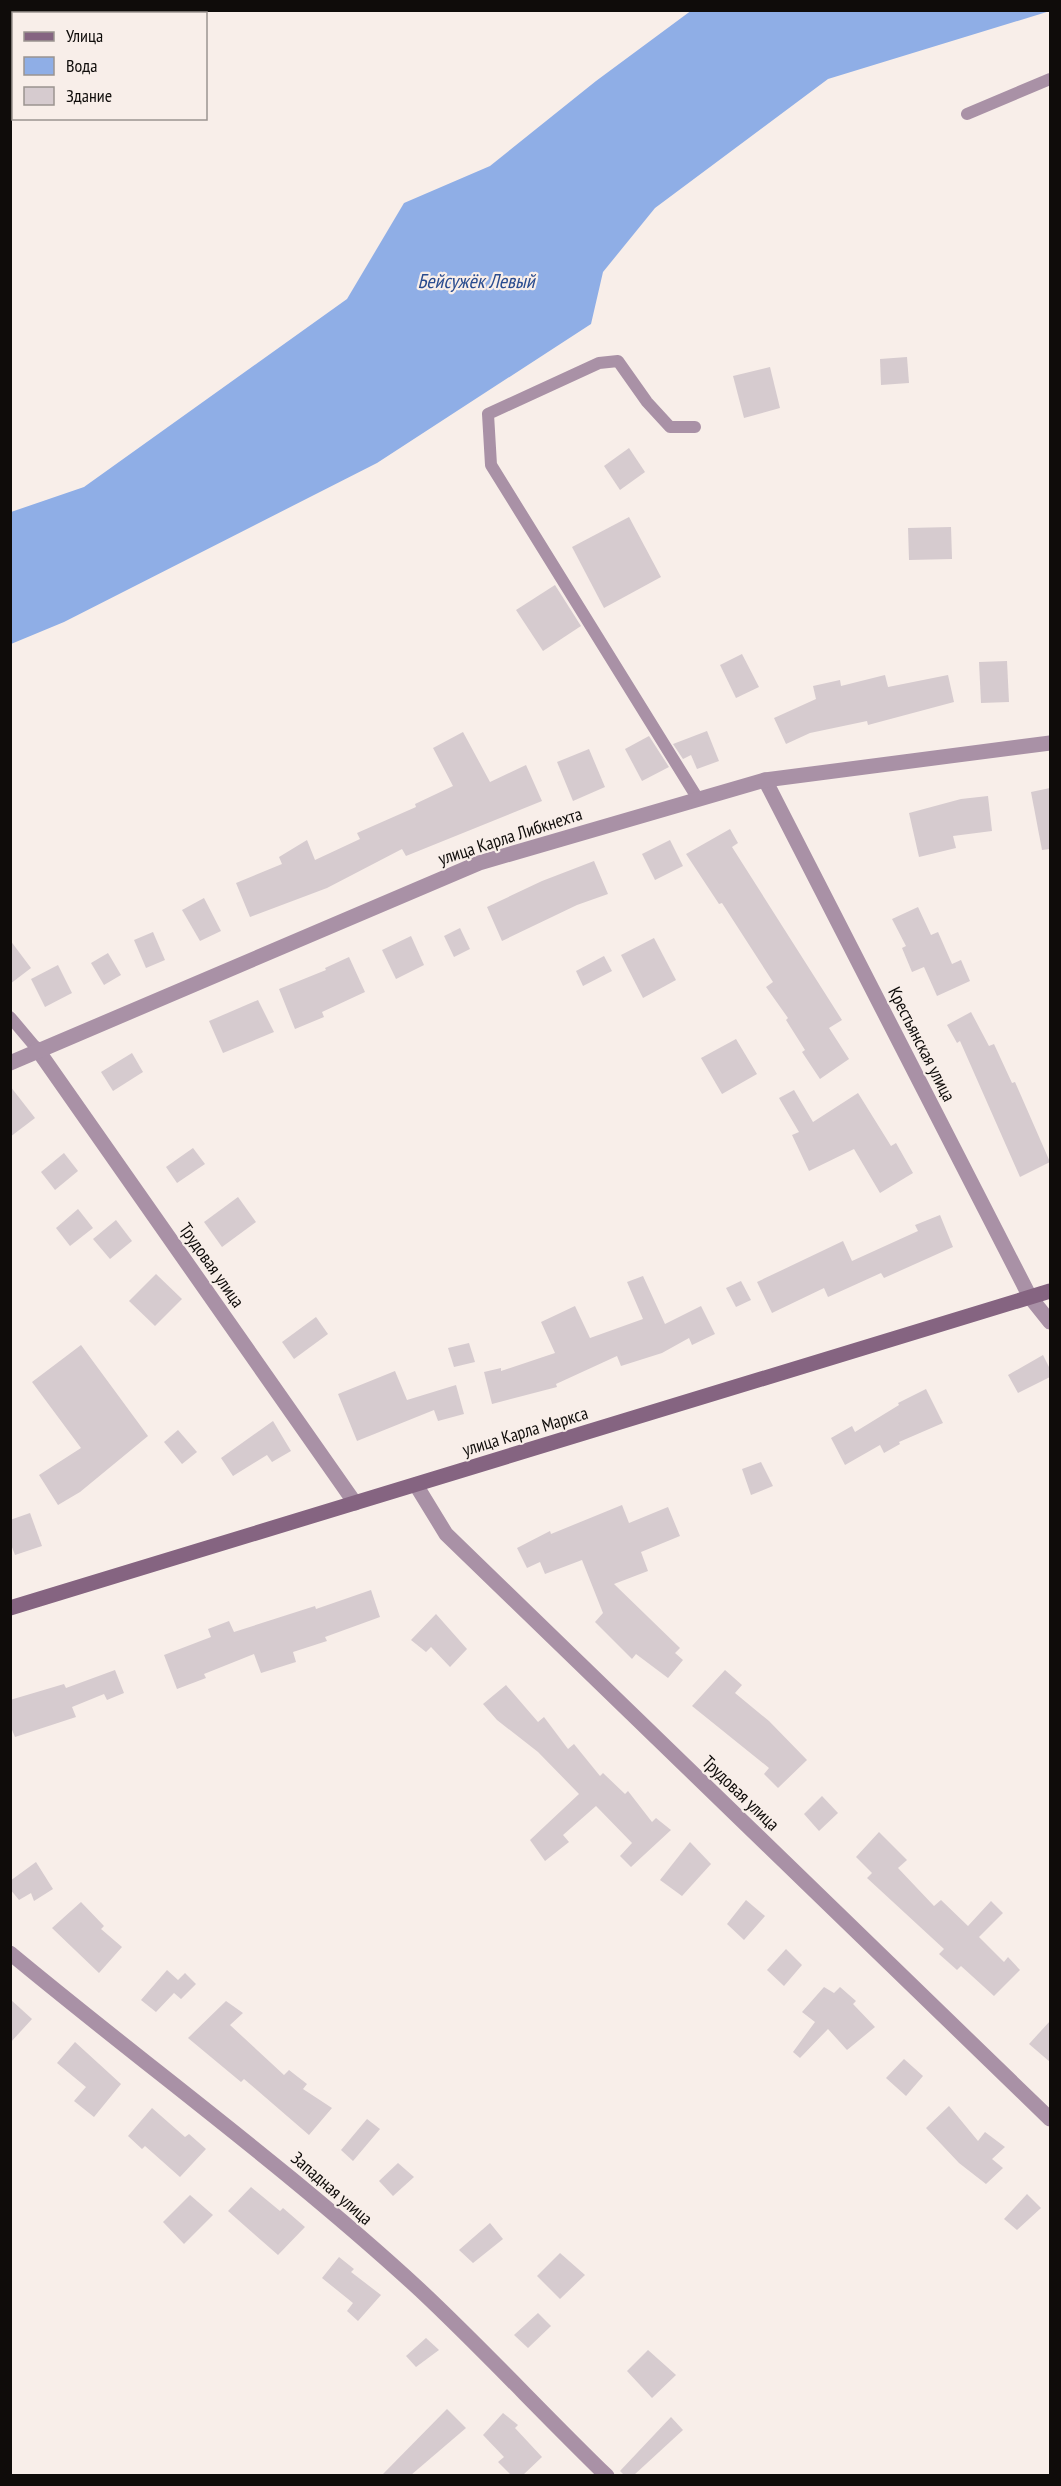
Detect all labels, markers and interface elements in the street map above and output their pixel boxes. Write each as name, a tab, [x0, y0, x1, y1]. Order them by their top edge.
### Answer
legend	[12, 12, 207, 120]
text: Улица	[66, 24, 103, 47]
text: Вода	[66, 54, 97, 77]
text: Здание	[66, 84, 112, 107]
water label: Бейсужёк Левый	[417, 268, 537, 294]
street label: улица Карла Либкнехта	[435, 802, 585, 870]
street label: Крестьянская улица	[883, 983, 961, 1105]
street label: Трудовая улица	[174, 1218, 250, 1312]
street label: улица Карла Маркса	[460, 1401, 590, 1461]
street label: Трудовая улица	[698, 1751, 784, 1835]
street label: Западная улица	[287, 2146, 377, 2230]

